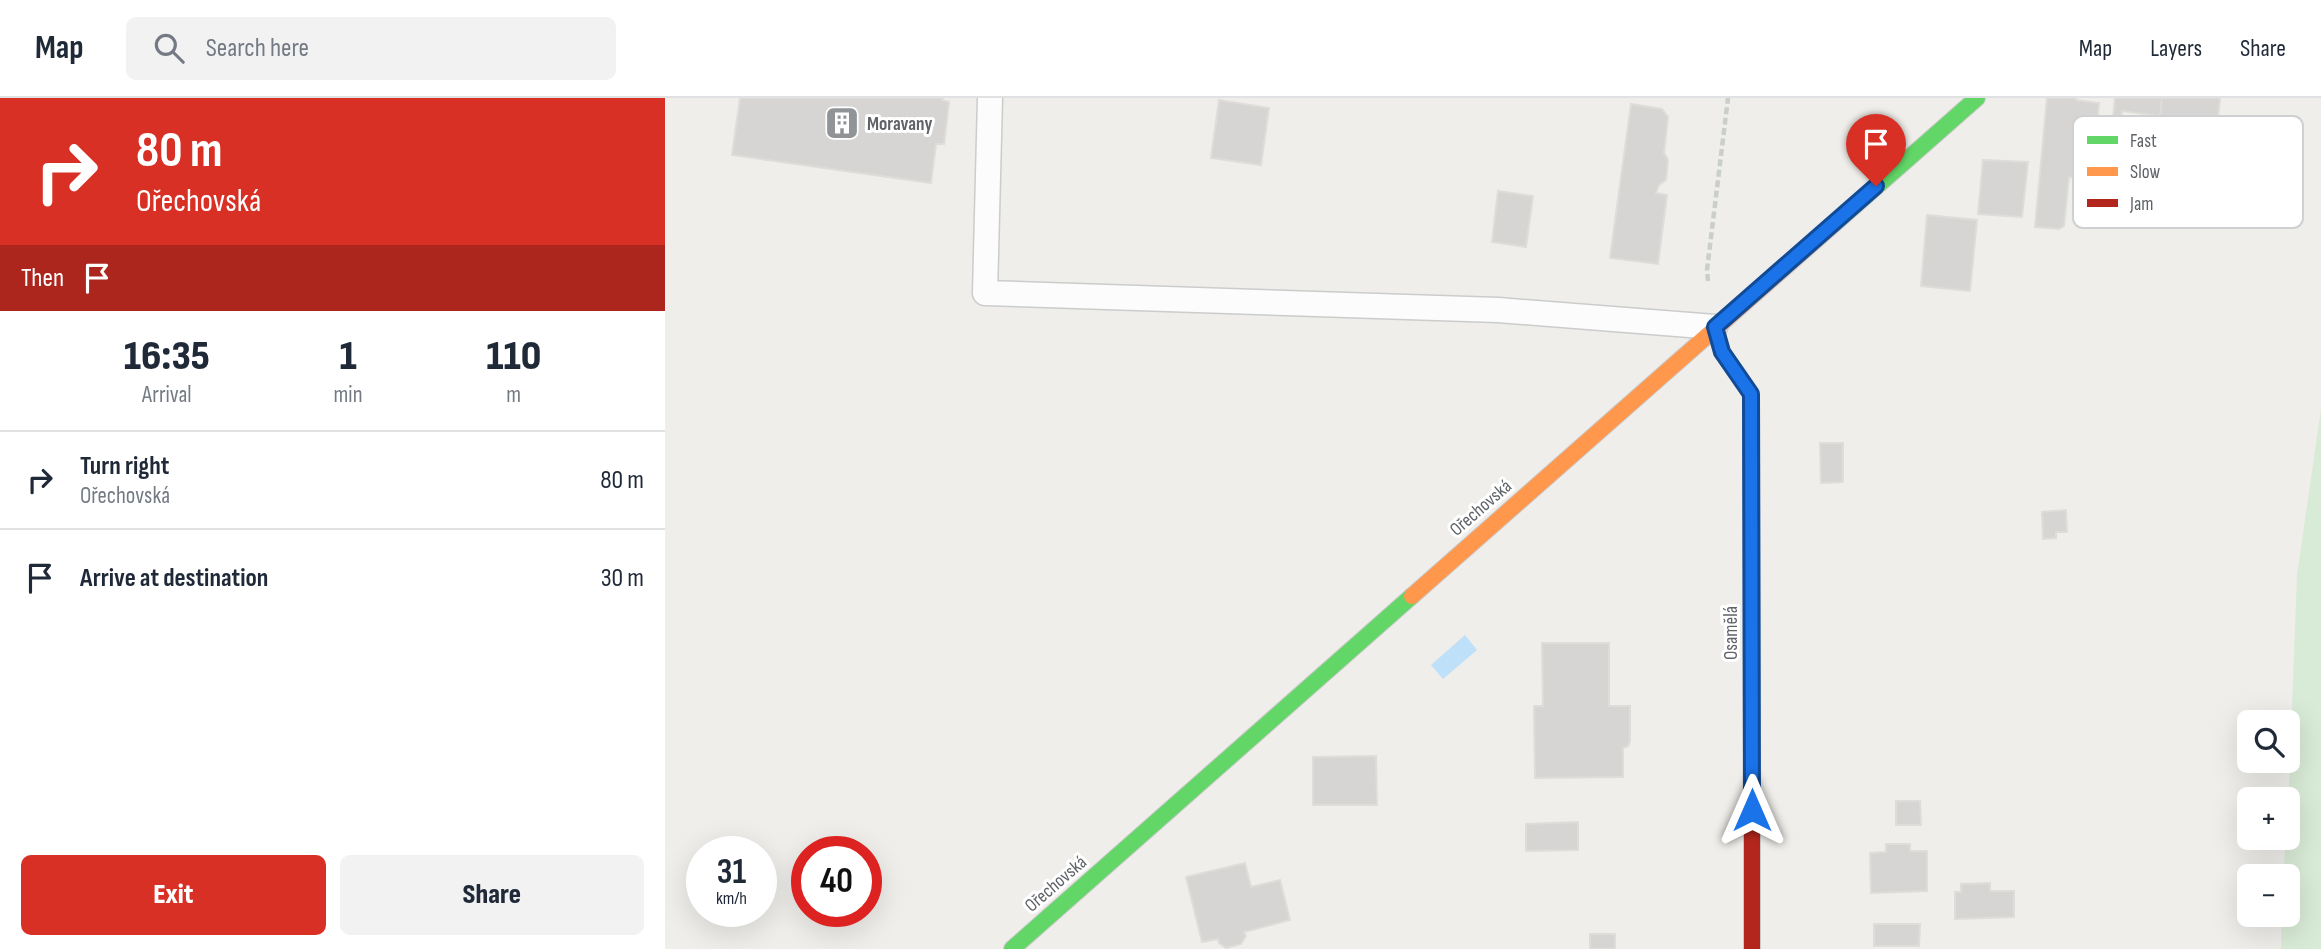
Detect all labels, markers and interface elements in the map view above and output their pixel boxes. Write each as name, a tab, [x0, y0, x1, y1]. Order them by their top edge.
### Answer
search box	[126, 17, 616, 80]
text: Map	[35, 28, 84, 68]
icon: search	[150, 29, 188, 67]
text: Search here	[206, 33, 309, 64]
text: Map	[2079, 34, 2112, 63]
text: Layers	[2150, 34, 2202, 63]
text: Share	[2240, 34, 2286, 63]
building icon: Moravany	[823, 104, 861, 142]
place label: Moravany	[867, 113, 932, 136]
pin	[1846, 114, 1906, 186]
legend	[2073, 116, 2303, 228]
text: 80 m	[136, 122, 223, 181]
icon: arrive	[1857, 125, 1895, 163]
icon: right	[21, 126, 112, 217]
text: Fast	[2130, 130, 2157, 153]
text: Slow	[2130, 161, 2160, 184]
text: Ořechovská	[136, 182, 261, 221]
text: Jam	[2129, 193, 2153, 216]
icon: arrive	[78, 259, 116, 297]
text: Then	[21, 263, 64, 294]
text: 16:35	[124, 331, 210, 382]
text: 1	[339, 331, 357, 382]
text: 110	[486, 331, 541, 382]
text: Arrival	[142, 381, 192, 409]
text: min	[334, 381, 362, 409]
text: m	[506, 381, 521, 409]
text: Turn right	[80, 451, 169, 482]
icon: right	[21, 461, 59, 499]
text: 80 m	[600, 465, 644, 496]
street label: Ořechovská	[1445, 475, 1517, 541]
text: Ořechovská	[80, 482, 170, 510]
icon: arrive	[21, 559, 59, 597]
text: Arrive at destination	[80, 563, 268, 594]
text: 30 m	[601, 563, 644, 594]
street label: Osamělá	[1720, 606, 1743, 660]
map controls	[2237, 710, 2300, 927]
button: search	[2237, 710, 2300, 773]
position arrow	[1715, 773, 1789, 847]
button: +	[2237, 787, 2300, 850]
speed limit sign: 40	[791, 836, 882, 927]
text: 31	[717, 851, 746, 894]
street label: Ořechovská	[1020, 851, 1092, 917]
button: Exit	[21, 855, 326, 935]
button: Share	[340, 855, 644, 935]
button: −	[2237, 864, 2300, 927]
text: km/h	[716, 888, 747, 909]

